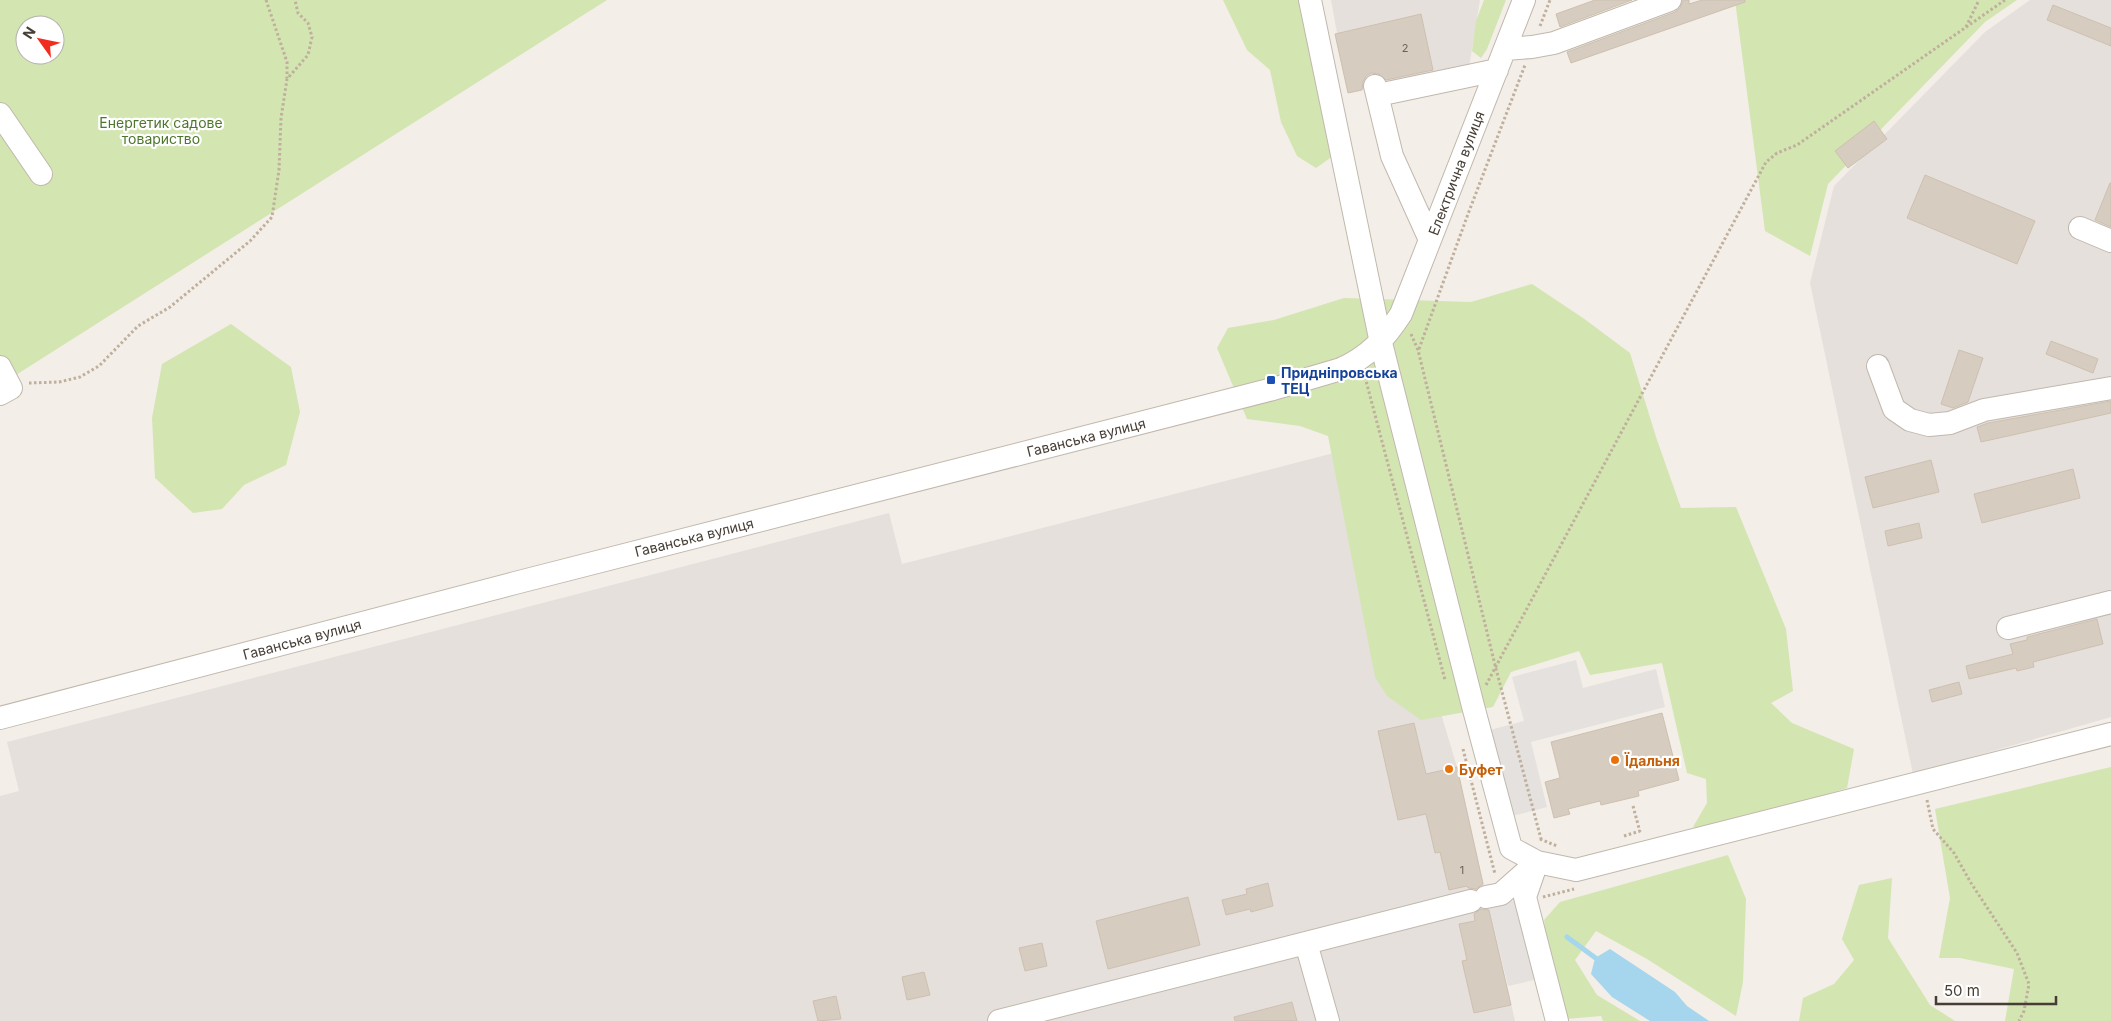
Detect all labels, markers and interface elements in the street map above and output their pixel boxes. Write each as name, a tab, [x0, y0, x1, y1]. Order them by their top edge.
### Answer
north arrow	[15, 15, 65, 65]
text: N	[19, 24, 39, 42]
house number: 2	[1402, 41, 1408, 55]
street label: Електрична вулиця	[1424, 109, 1488, 237]
park label: Енергетик садове товариство	[99, 114, 223, 147]
place label: Придніпровська ТЕЦ	[1281, 364, 1398, 397]
marker: Придніпровська ТЕЦ	[1265, 374, 1277, 386]
street label: Гаванська вулиця	[1025, 414, 1147, 460]
street label: Гаванська вулиця	[633, 514, 755, 560]
street label: Гаванська вулиця	[241, 615, 363, 663]
place label: Їдальня	[1624, 752, 1680, 769]
marker: Їдальня	[1609, 754, 1621, 766]
place label: Буфет	[1459, 761, 1503, 778]
marker: Буфет	[1443, 763, 1455, 775]
house number: 1	[1460, 863, 1464, 877]
scale bar	[1936, 974, 2056, 1006]
text: 50 m	[1944, 981, 1980, 1000]

